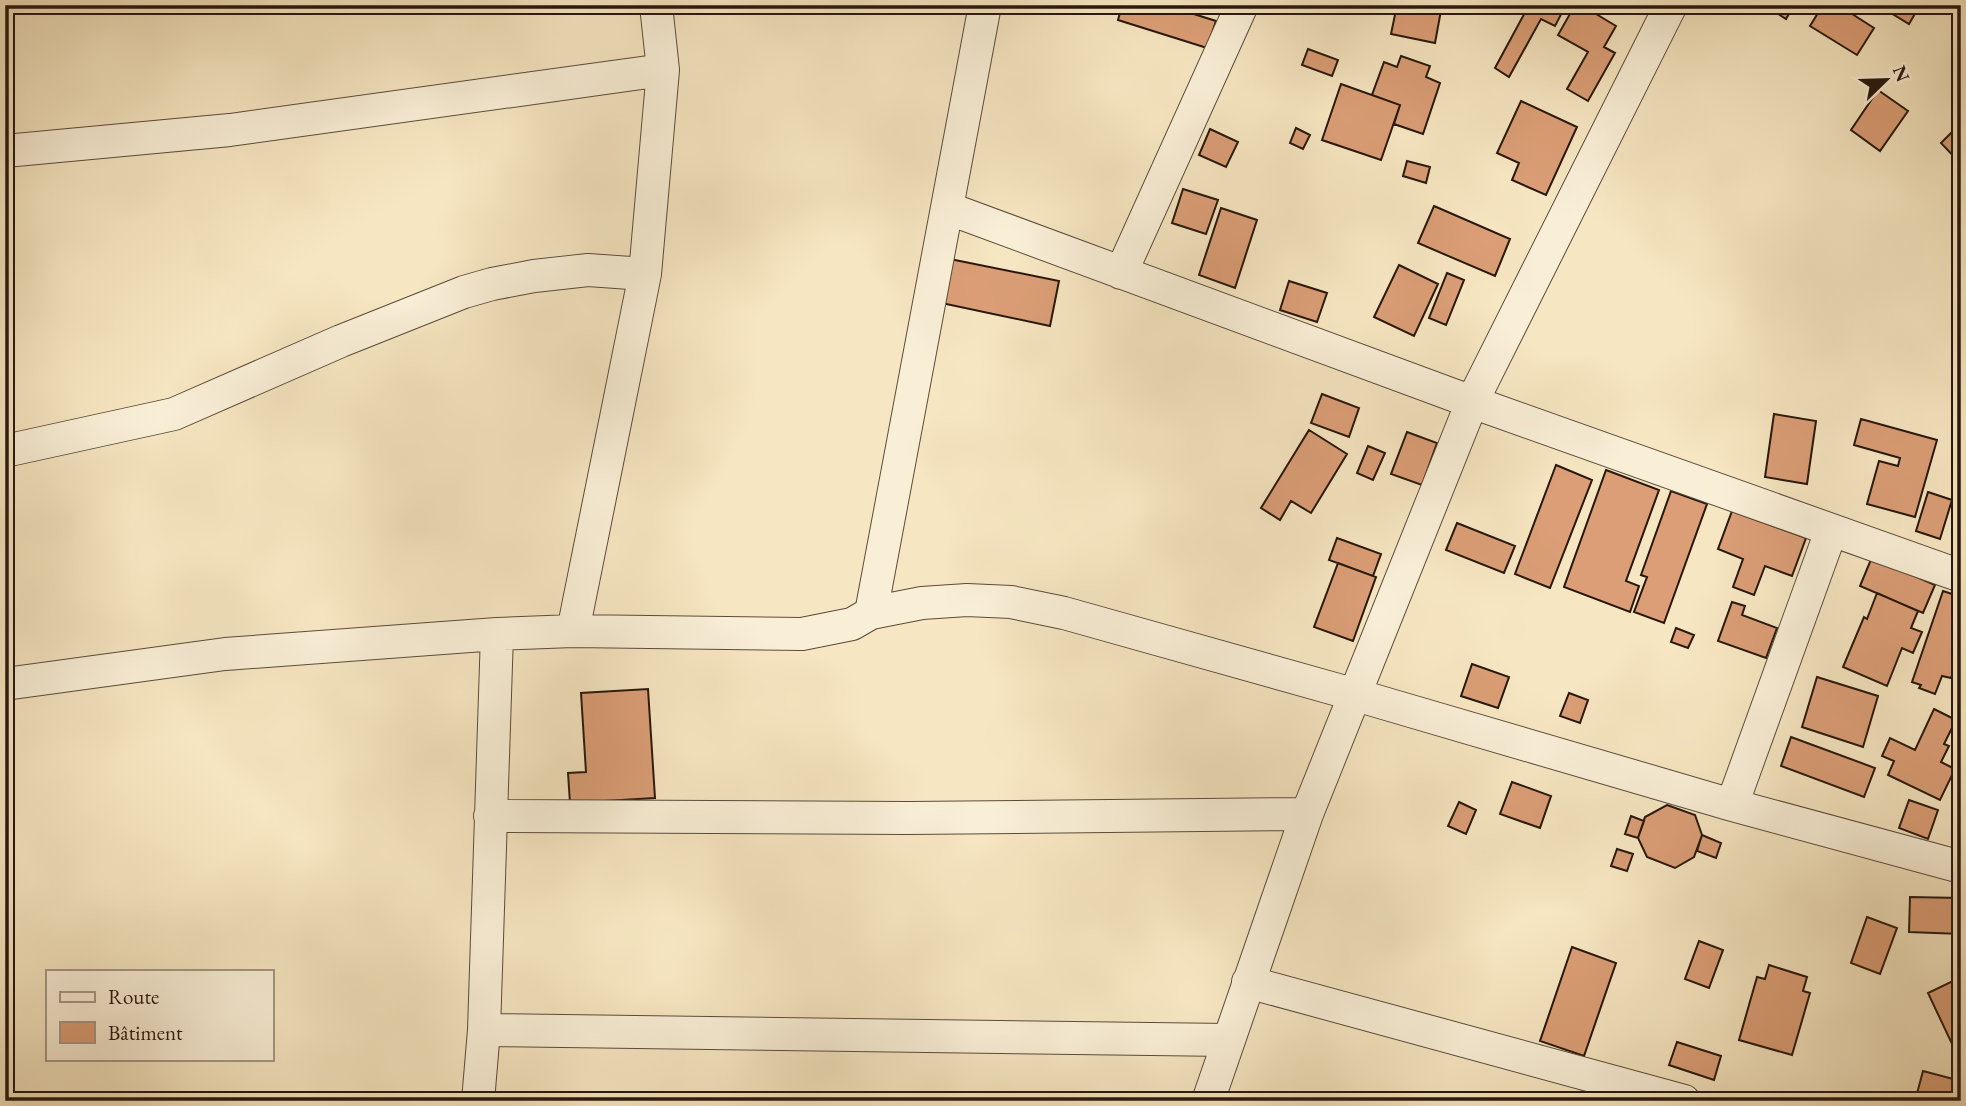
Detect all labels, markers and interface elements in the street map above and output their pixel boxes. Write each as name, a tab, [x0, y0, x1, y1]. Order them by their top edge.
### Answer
north arrow	[1850, 46, 1920, 116]
text: N	[1887, 62, 1916, 86]
legend	[46, 970, 273, 1060]
text: Route	[108, 983, 159, 1010]
text: Bâtiment	[108, 1019, 183, 1046]

